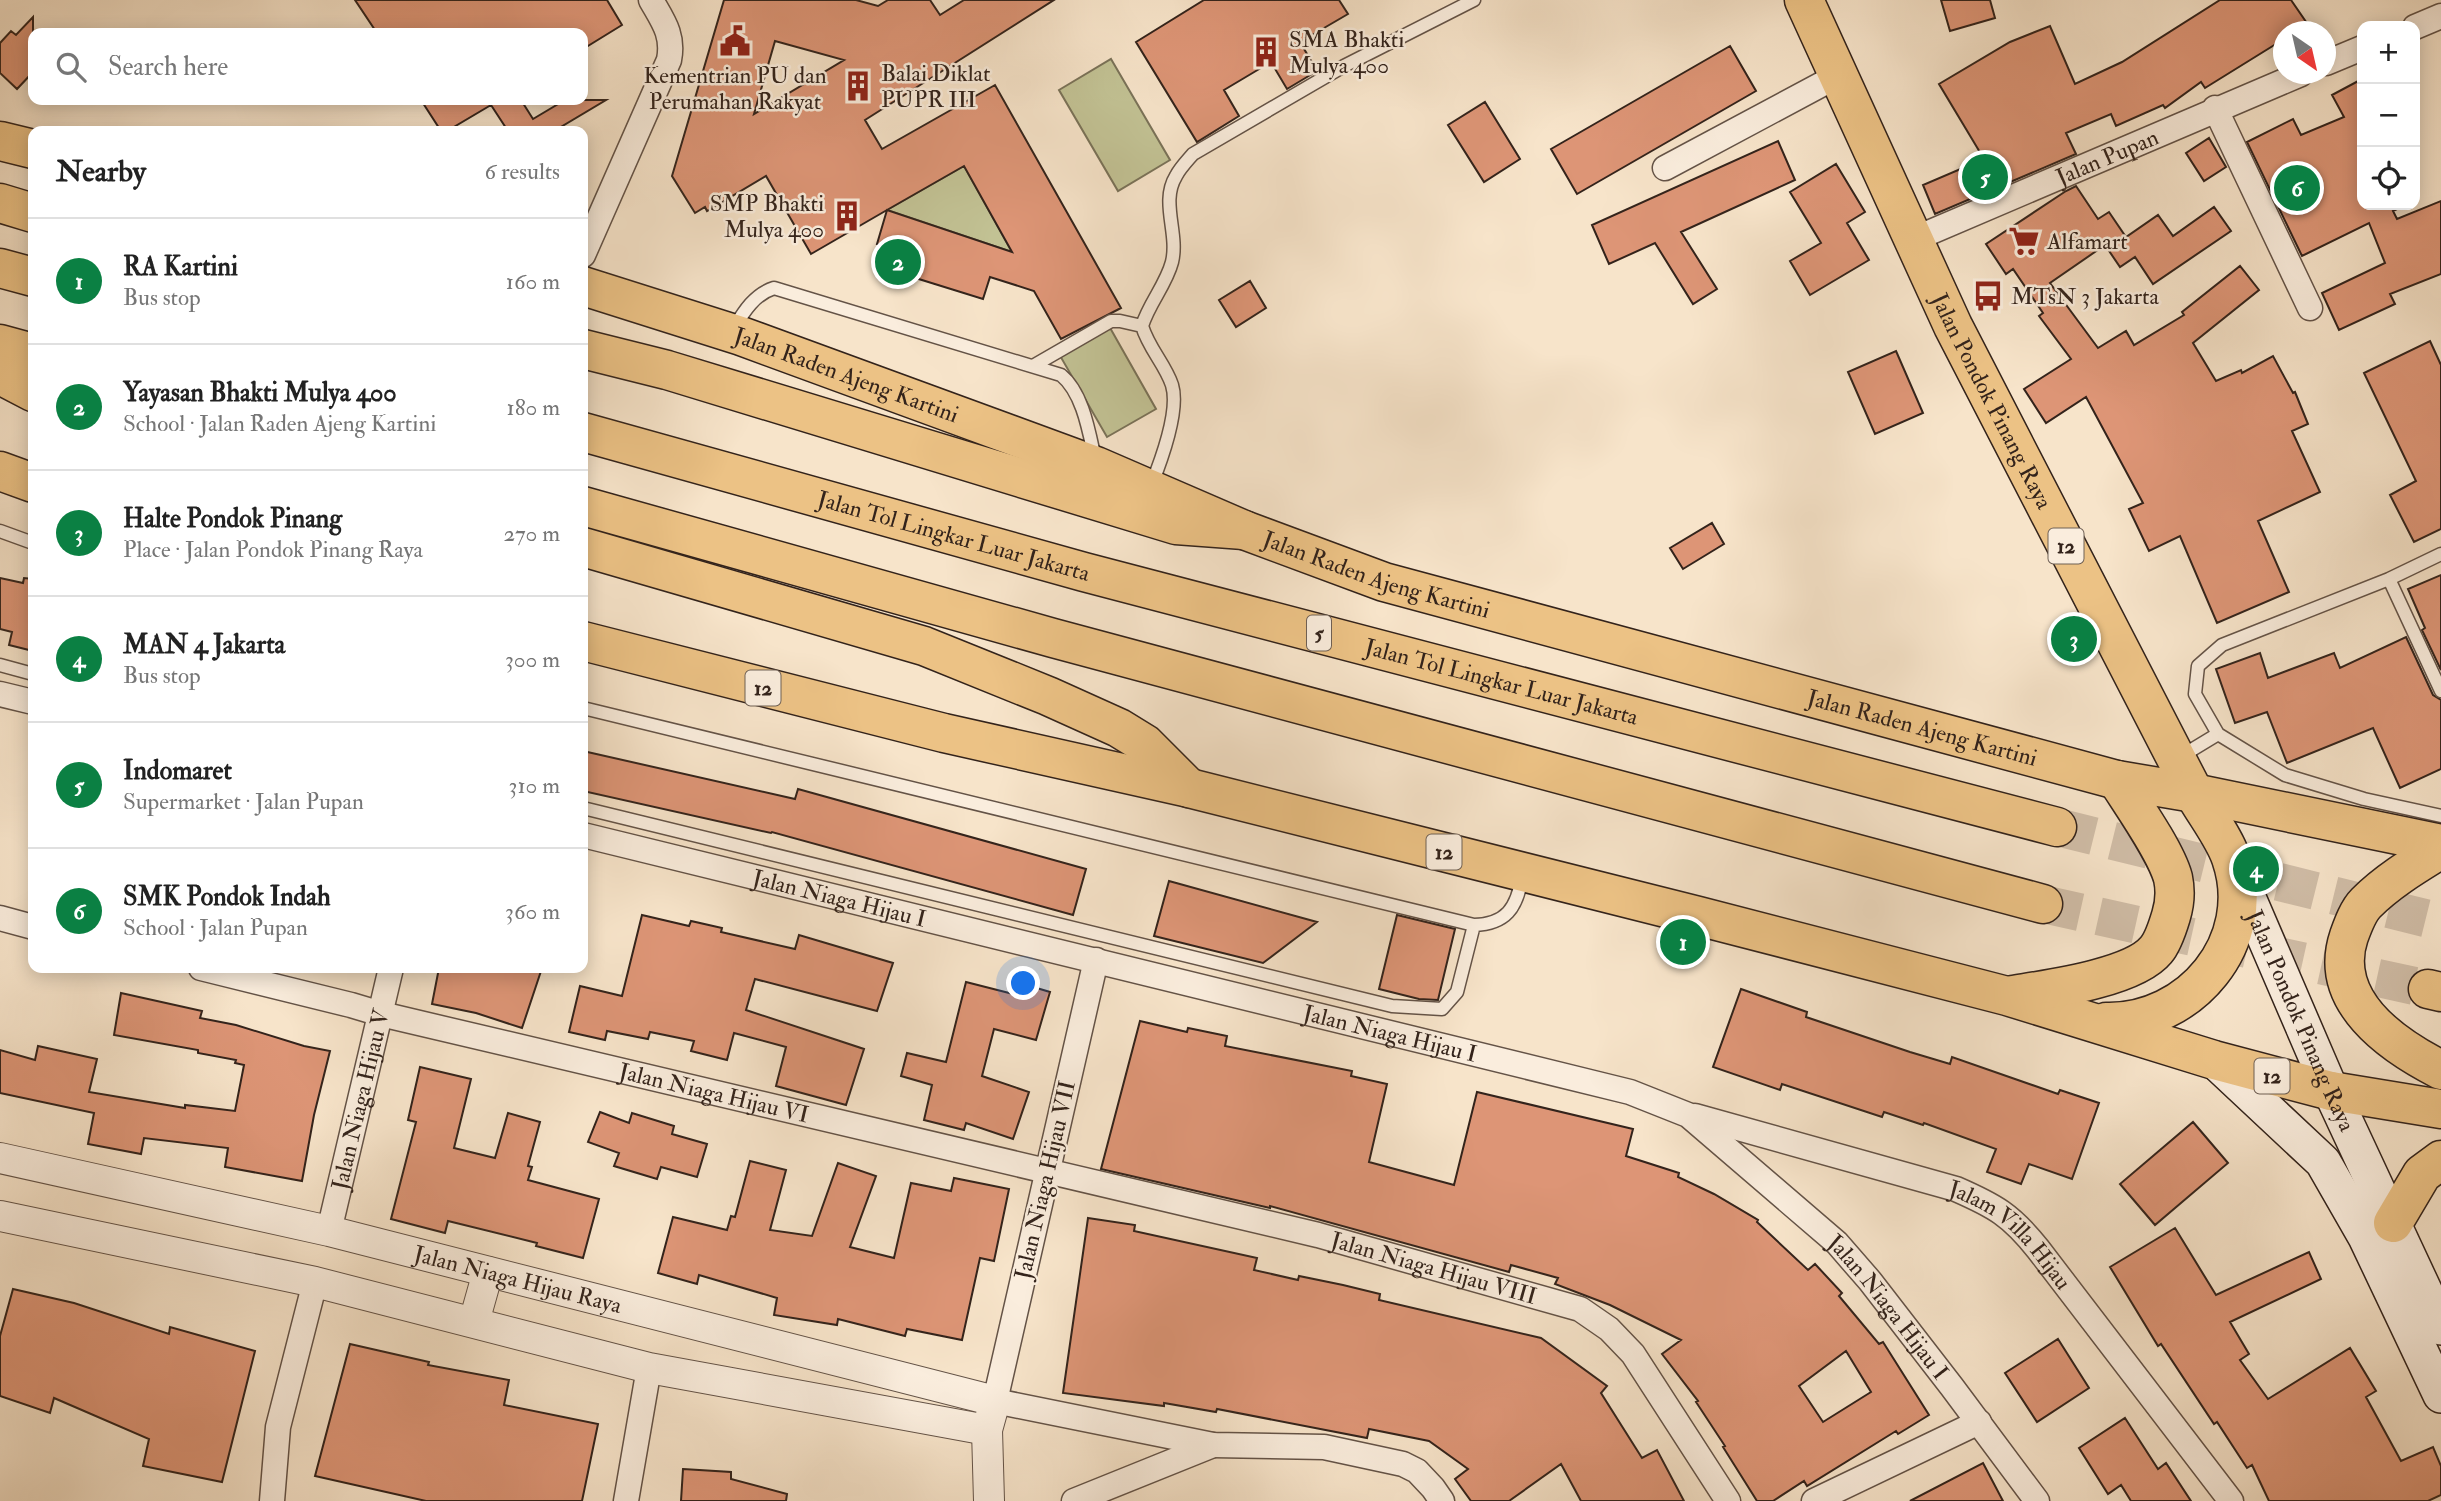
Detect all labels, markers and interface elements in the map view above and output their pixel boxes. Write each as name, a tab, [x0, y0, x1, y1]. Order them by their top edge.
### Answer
north arrow	[2273, 21, 2336, 84]
map controls	[2357, 21, 2420, 210]
button: +	[2357, 21, 2420, 84]
public building icon: Kementrian PU dan Perumahan Rakyat	[718, 24, 752, 58]
place label: SMA Bhakti Mulya 400	[1289, 25, 1404, 80]
search box	[28, 28, 588, 105]
building icon: SMA Bhakti Mulya 400	[1249, 35, 1283, 69]
icon: search	[52, 48, 90, 86]
text: Search here	[108, 51, 228, 83]
place label: Balai Diklat PUPR III	[881, 59, 991, 114]
place label: Kementrian PU dan Perumahan Rakyat	[644, 61, 827, 116]
building icon: Balai Diklat PUPR III	[841, 69, 875, 103]
button: −	[2357, 84, 2420, 147]
street label: Jalan Pupan	[2050, 122, 2163, 192]
button: locate	[2357, 147, 2420, 210]
pin: 5	[1962, 151, 2008, 203]
text: Nearby	[56, 153, 146, 190]
text: 6 results	[485, 157, 560, 186]
pin: 6	[2274, 162, 2320, 214]
place label: SMP Bhakti Mulya 400	[710, 189, 824, 244]
building icon: SMP Bhakti Mulya 400	[830, 199, 864, 233]
supermarket icon: Alfamart	[2007, 224, 2041, 258]
place label: Alfamart	[2046, 227, 2128, 256]
pin: 2	[875, 236, 921, 288]
text: RA Kartini	[123, 251, 238, 283]
text: 1	[75, 267, 83, 296]
text: 160 m	[506, 267, 560, 296]
bus stop icon: MTsN 3 Jakarta	[1971, 279, 2005, 313]
place label: MTsN 3 Jakarta	[2011, 282, 2160, 311]
text: Bus stop	[123, 283, 201, 312]
street label: Jalan Pondok Pinang Raya	[1925, 288, 2060, 514]
street label: Jalan Raden Ajeng Kartini	[730, 320, 963, 429]
text: Yayasan Bhakti Mulya 400	[123, 377, 397, 409]
text: 2	[73, 393, 85, 422]
text: 180 m	[507, 393, 560, 422]
text: School · Jalan Raden Ajeng Kartini	[123, 409, 436, 438]
street label: Jalan Tol Lingkar Luar Jakarta	[813, 484, 1094, 588]
text: Halte Pondok Pinang	[123, 503, 342, 535]
text: 3	[75, 519, 83, 548]
text: 270 m	[503, 519, 560, 548]
street label: Jalan Raden Ajeng Kartini	[1258, 523, 1493, 624]
road number: 12	[2048, 528, 2084, 564]
text: Place · Jalan Pondok Pinang Raya	[123, 535, 423, 564]
pin: 3	[2051, 613, 2097, 665]
road number: 5	[1307, 616, 1331, 650]
text: MAN 4 Jakarta	[123, 629, 285, 661]
street label: Jalan Tol Lingkar Luar Jakarta	[1361, 632, 1642, 731]
text: 4	[73, 645, 85, 674]
text: 300 m	[505, 645, 560, 674]
text: Bus stop	[123, 661, 201, 690]
road number: 12	[746, 670, 780, 706]
street label: Jalan Raden Ajeng Kartini	[1803, 682, 2041, 772]
text: Indomaret	[123, 755, 232, 787]
text: 5	[74, 771, 84, 800]
text: 310 m	[509, 771, 560, 800]
text: Supermarket · Jalan Pupan	[123, 787, 364, 816]
road number: 12	[1426, 834, 1462, 870]
pin: 4	[2233, 843, 2279, 895]
street label: Jalan Niaga Hijau I	[749, 862, 929, 933]
text: SMK Pondok Indah	[123, 881, 331, 913]
text: 6	[73, 897, 85, 926]
text: 360 m	[505, 897, 560, 926]
street label: Jalan Pondok Pinang Raya	[2240, 905, 2362, 1136]
text: School · Jalan Pupan	[123, 913, 308, 942]
pin: 1	[1660, 916, 1706, 968]
your location	[1006, 966, 1040, 1000]
street label: Jalan Niaga Hijau I	[1299, 998, 1480, 1068]
street label: Jalan Niaga Hijau V	[324, 1006, 395, 1194]
street label: Jalan Niaga Hijau VI	[615, 1056, 812, 1129]
road number: 12	[2254, 1058, 2290, 1094]
street label: Jalan Niaga Hijau VII	[1008, 1078, 1082, 1283]
street label: Jalam Villa Hijau	[1945, 1173, 2078, 1295]
street label: Jalan Niaga Hijau VIII	[1327, 1225, 1540, 1311]
street label: Jalan Niaga Hijau I	[1822, 1227, 1955, 1385]
street label: Jalan Niaga Hijau Raya	[410, 1239, 626, 1320]

